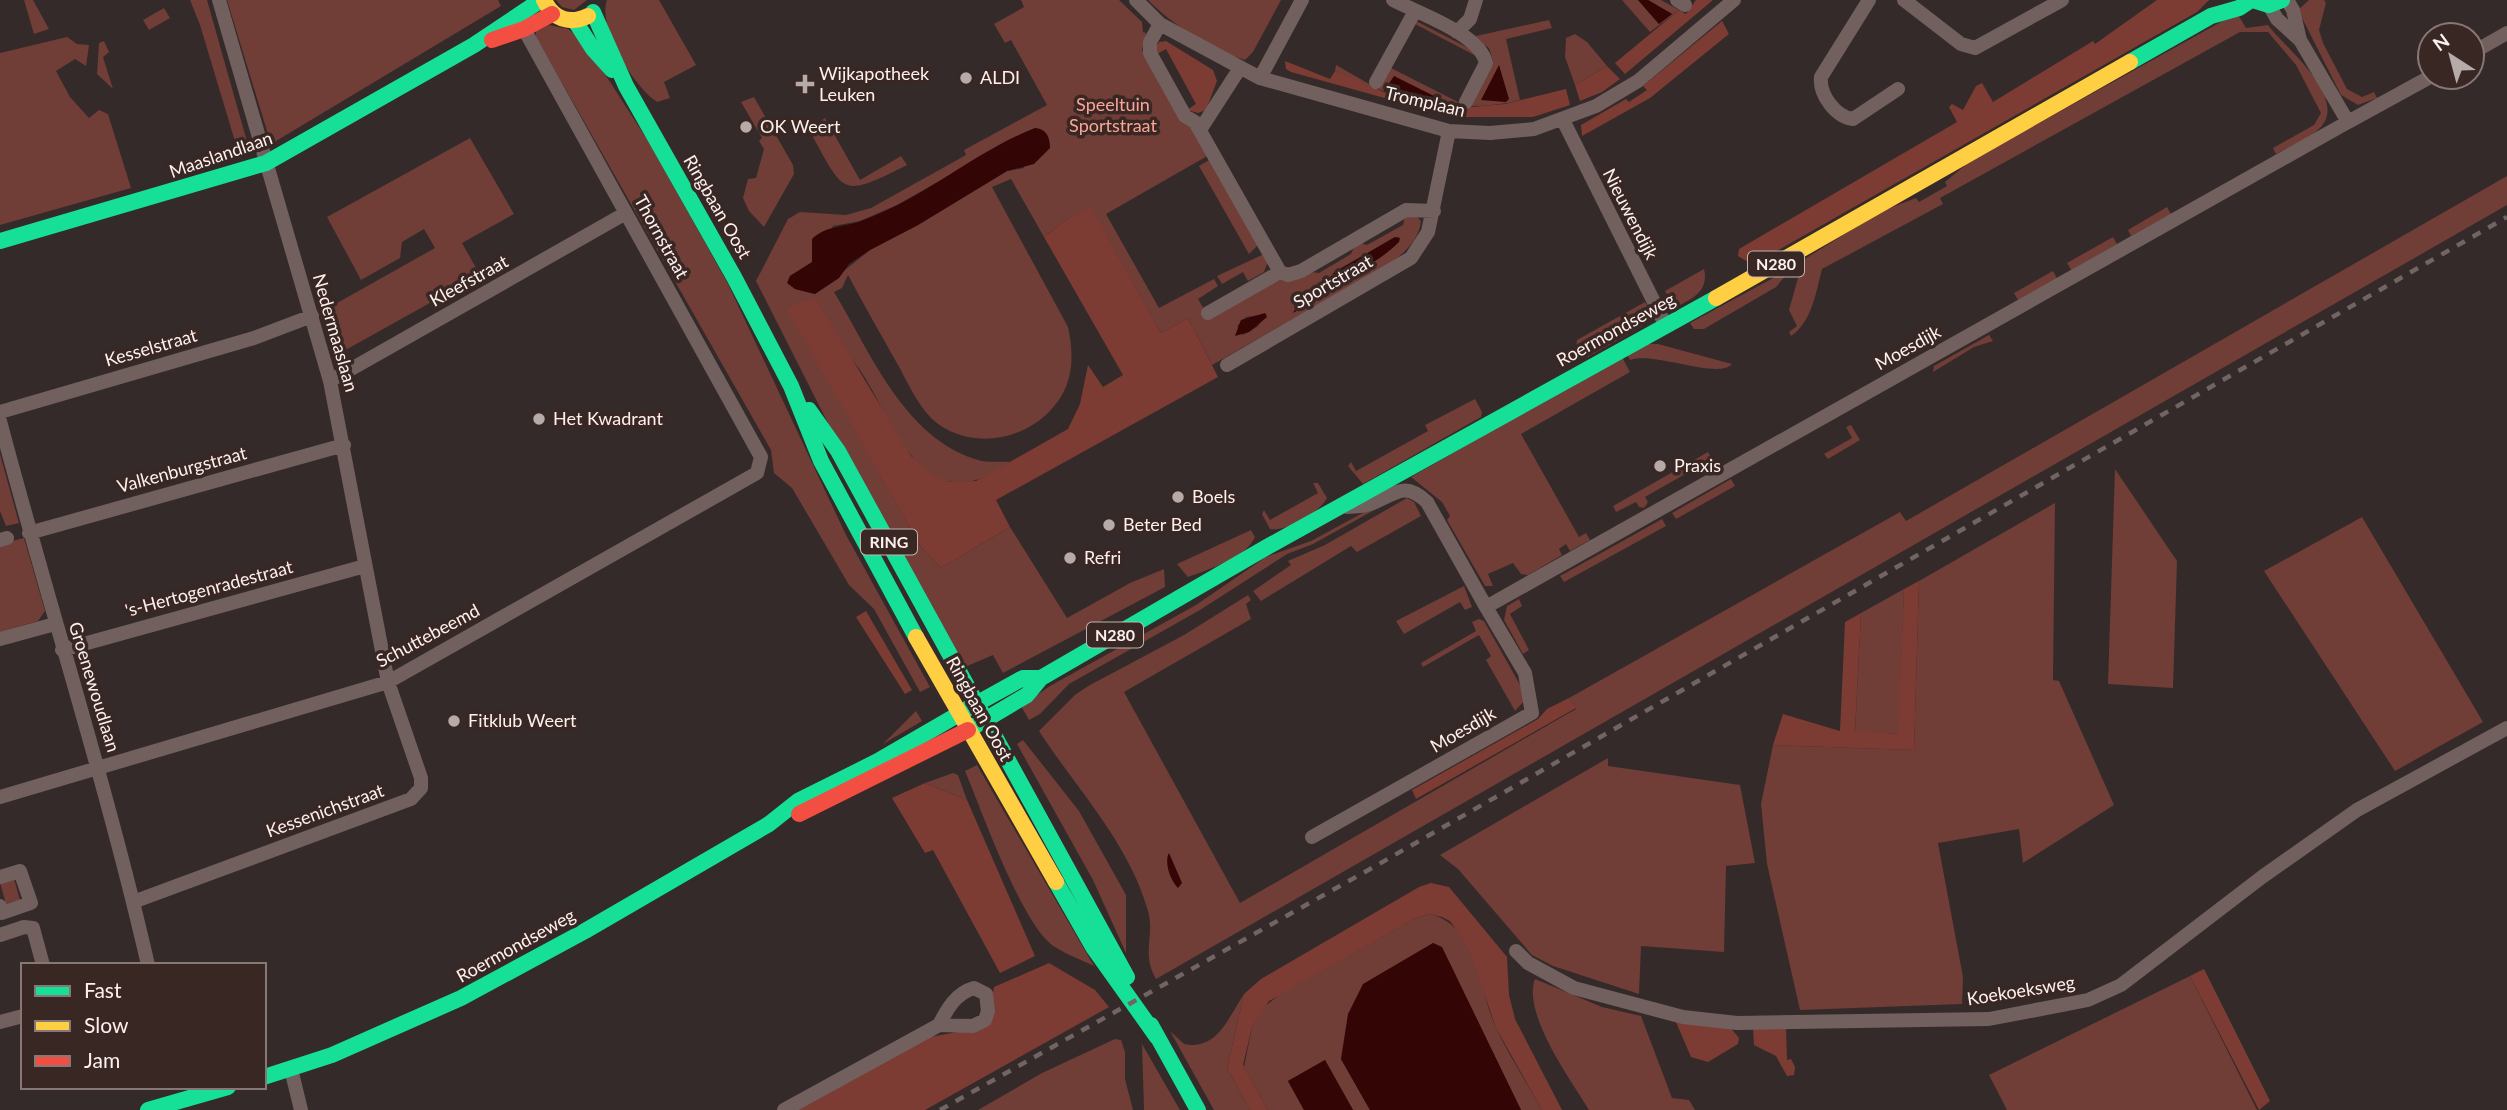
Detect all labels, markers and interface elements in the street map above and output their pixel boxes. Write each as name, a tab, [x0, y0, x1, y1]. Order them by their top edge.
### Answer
north arrow	[2416, 21, 2486, 91]
text: N	[2428, 28, 2453, 55]
place label: Wijkapotheek Leuken	[819, 62, 930, 105]
place label: ALDI	[980, 66, 1020, 88]
marker: ALDI	[958, 70, 974, 86]
marker: Wijkapotheek Leuken	[797, 76, 813, 92]
street label: Tromplaan	[1383, 81, 1468, 121]
park label: Speeltuin Sportstraat	[1069, 93, 1157, 136]
place label: OK Weert	[760, 115, 841, 137]
marker: OK Weert	[738, 119, 754, 135]
street label: Maaslandlaan	[166, 126, 275, 182]
street label: Ringbaan Oost	[679, 151, 757, 263]
street label: Nieuwendijk	[1599, 164, 1664, 263]
street label: Thornstraat	[630, 191, 694, 283]
street label: Kleefstraat	[425, 249, 512, 311]
street label: Sportstraat	[1289, 249, 1376, 313]
road number: N280	[1748, 252, 1804, 276]
street label: Nedermaaslaan	[309, 271, 363, 394]
street label: Roermondseweg	[1552, 287, 1679, 371]
street label: Moesdijk	[1871, 320, 1945, 374]
street label: Kesselstraat	[102, 323, 200, 371]
place label: Het Kwadrant	[553, 407, 664, 429]
marker: Het Kwadrant	[531, 411, 547, 427]
street label: Valkenburgstraat	[115, 441, 249, 497]
place label: Praxis	[1674, 454, 1721, 476]
marker: Praxis	[1652, 458, 1668, 474]
place label: Boels	[1192, 485, 1235, 507]
marker: Boels	[1170, 489, 1186, 505]
place label: Beter Bed	[1123, 513, 1202, 535]
marker: Beter Bed	[1101, 517, 1117, 533]
road number: RING	[861, 530, 917, 554]
place label: Refri	[1084, 546, 1121, 568]
marker: Refri	[1062, 550, 1078, 566]
street label: 's-Hertogenradestraat	[122, 555, 296, 621]
street label: Schuttebeemd	[372, 599, 483, 672]
street label: Groenewoudlaan	[65, 619, 125, 754]
road number: N280	[1087, 622, 1143, 648]
street label: Ringbaan Oost	[942, 652, 1018, 765]
street label: Moesdijk	[1426, 701, 1500, 757]
place label: Fitklub Weert	[468, 709, 577, 731]
marker: Fitklub Weert	[446, 713, 462, 729]
street label: Kessenichstraat	[263, 778, 387, 842]
street label: Roermondseweg	[452, 903, 579, 987]
legend	[21, 963, 266, 1089]
street label: Koekoeksweg	[1965, 971, 2076, 1009]
text: Fast	[84, 977, 122, 1002]
text: Slow	[84, 1012, 129, 1037]
text: Jam	[84, 1047, 120, 1072]

